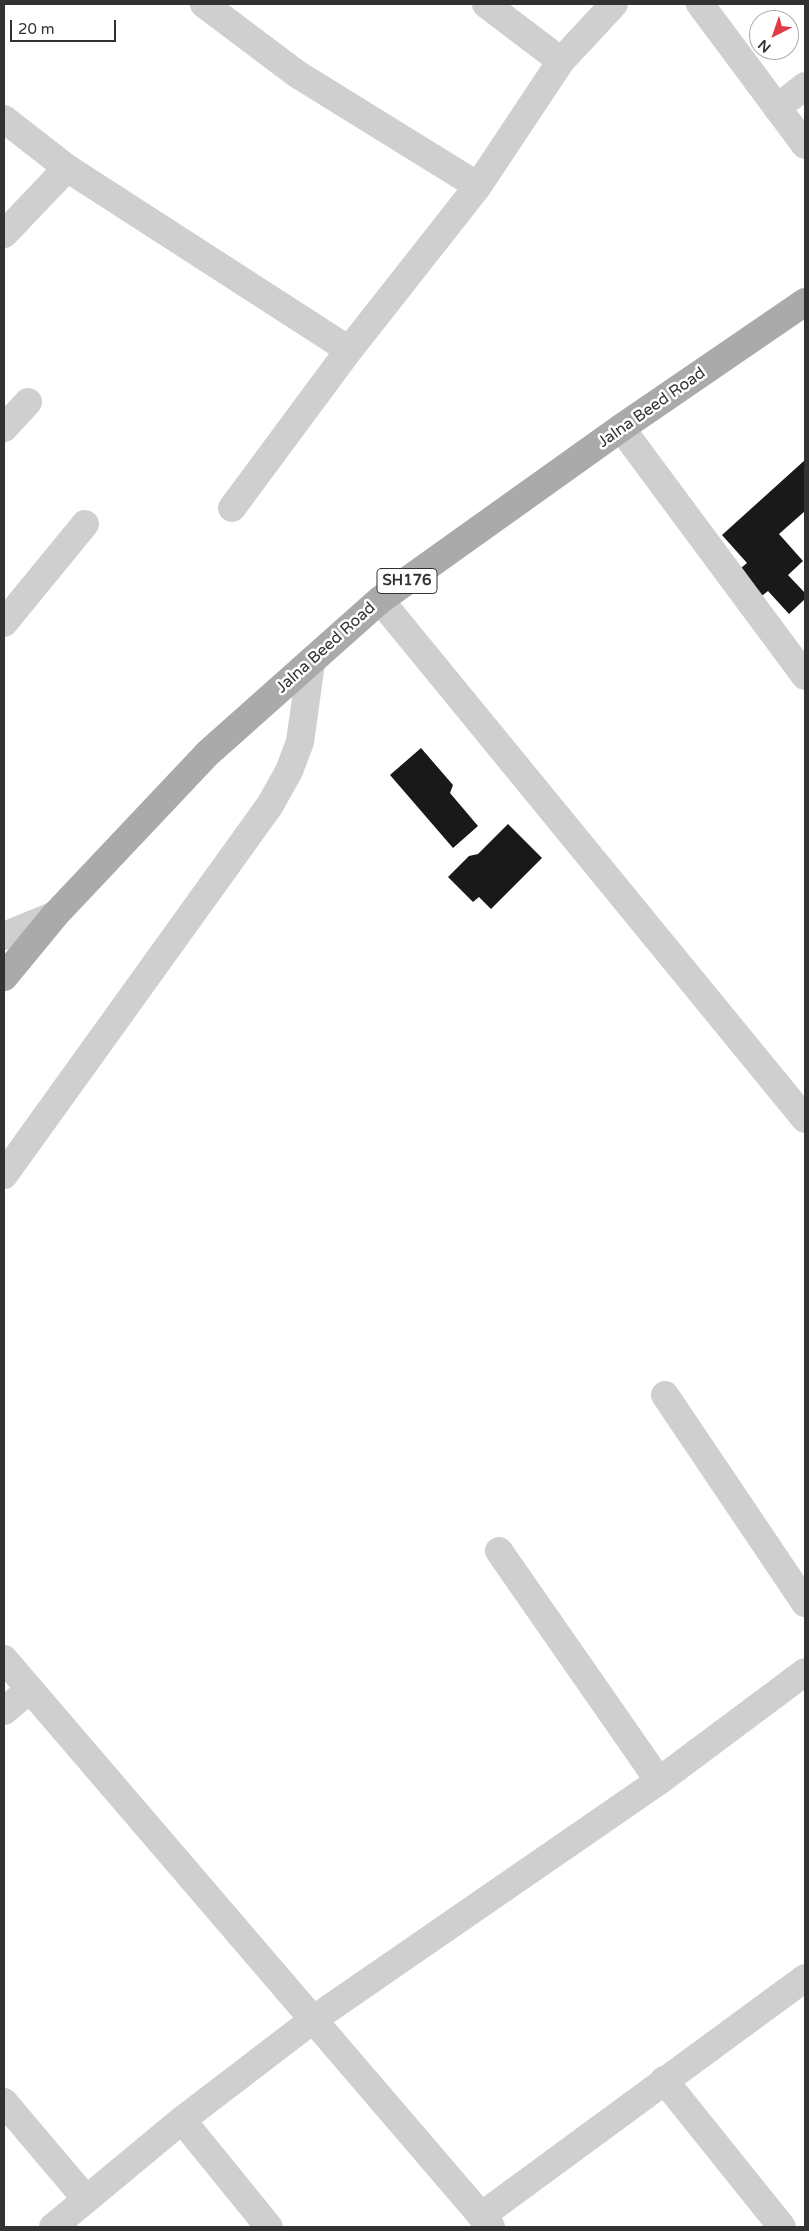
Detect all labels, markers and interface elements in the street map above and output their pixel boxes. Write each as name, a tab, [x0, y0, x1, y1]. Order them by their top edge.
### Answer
scale bar	[12, 10, 119, 42]
north arrow	[749, 10, 799, 60]
text: 20 m	[18, 20, 55, 38]
text: N	[755, 36, 774, 56]
street label: Jalna Beed Road	[595, 364, 709, 452]
road number: SH176	[377, 568, 437, 594]
street label: Jalna Beed Road	[272, 598, 380, 698]

